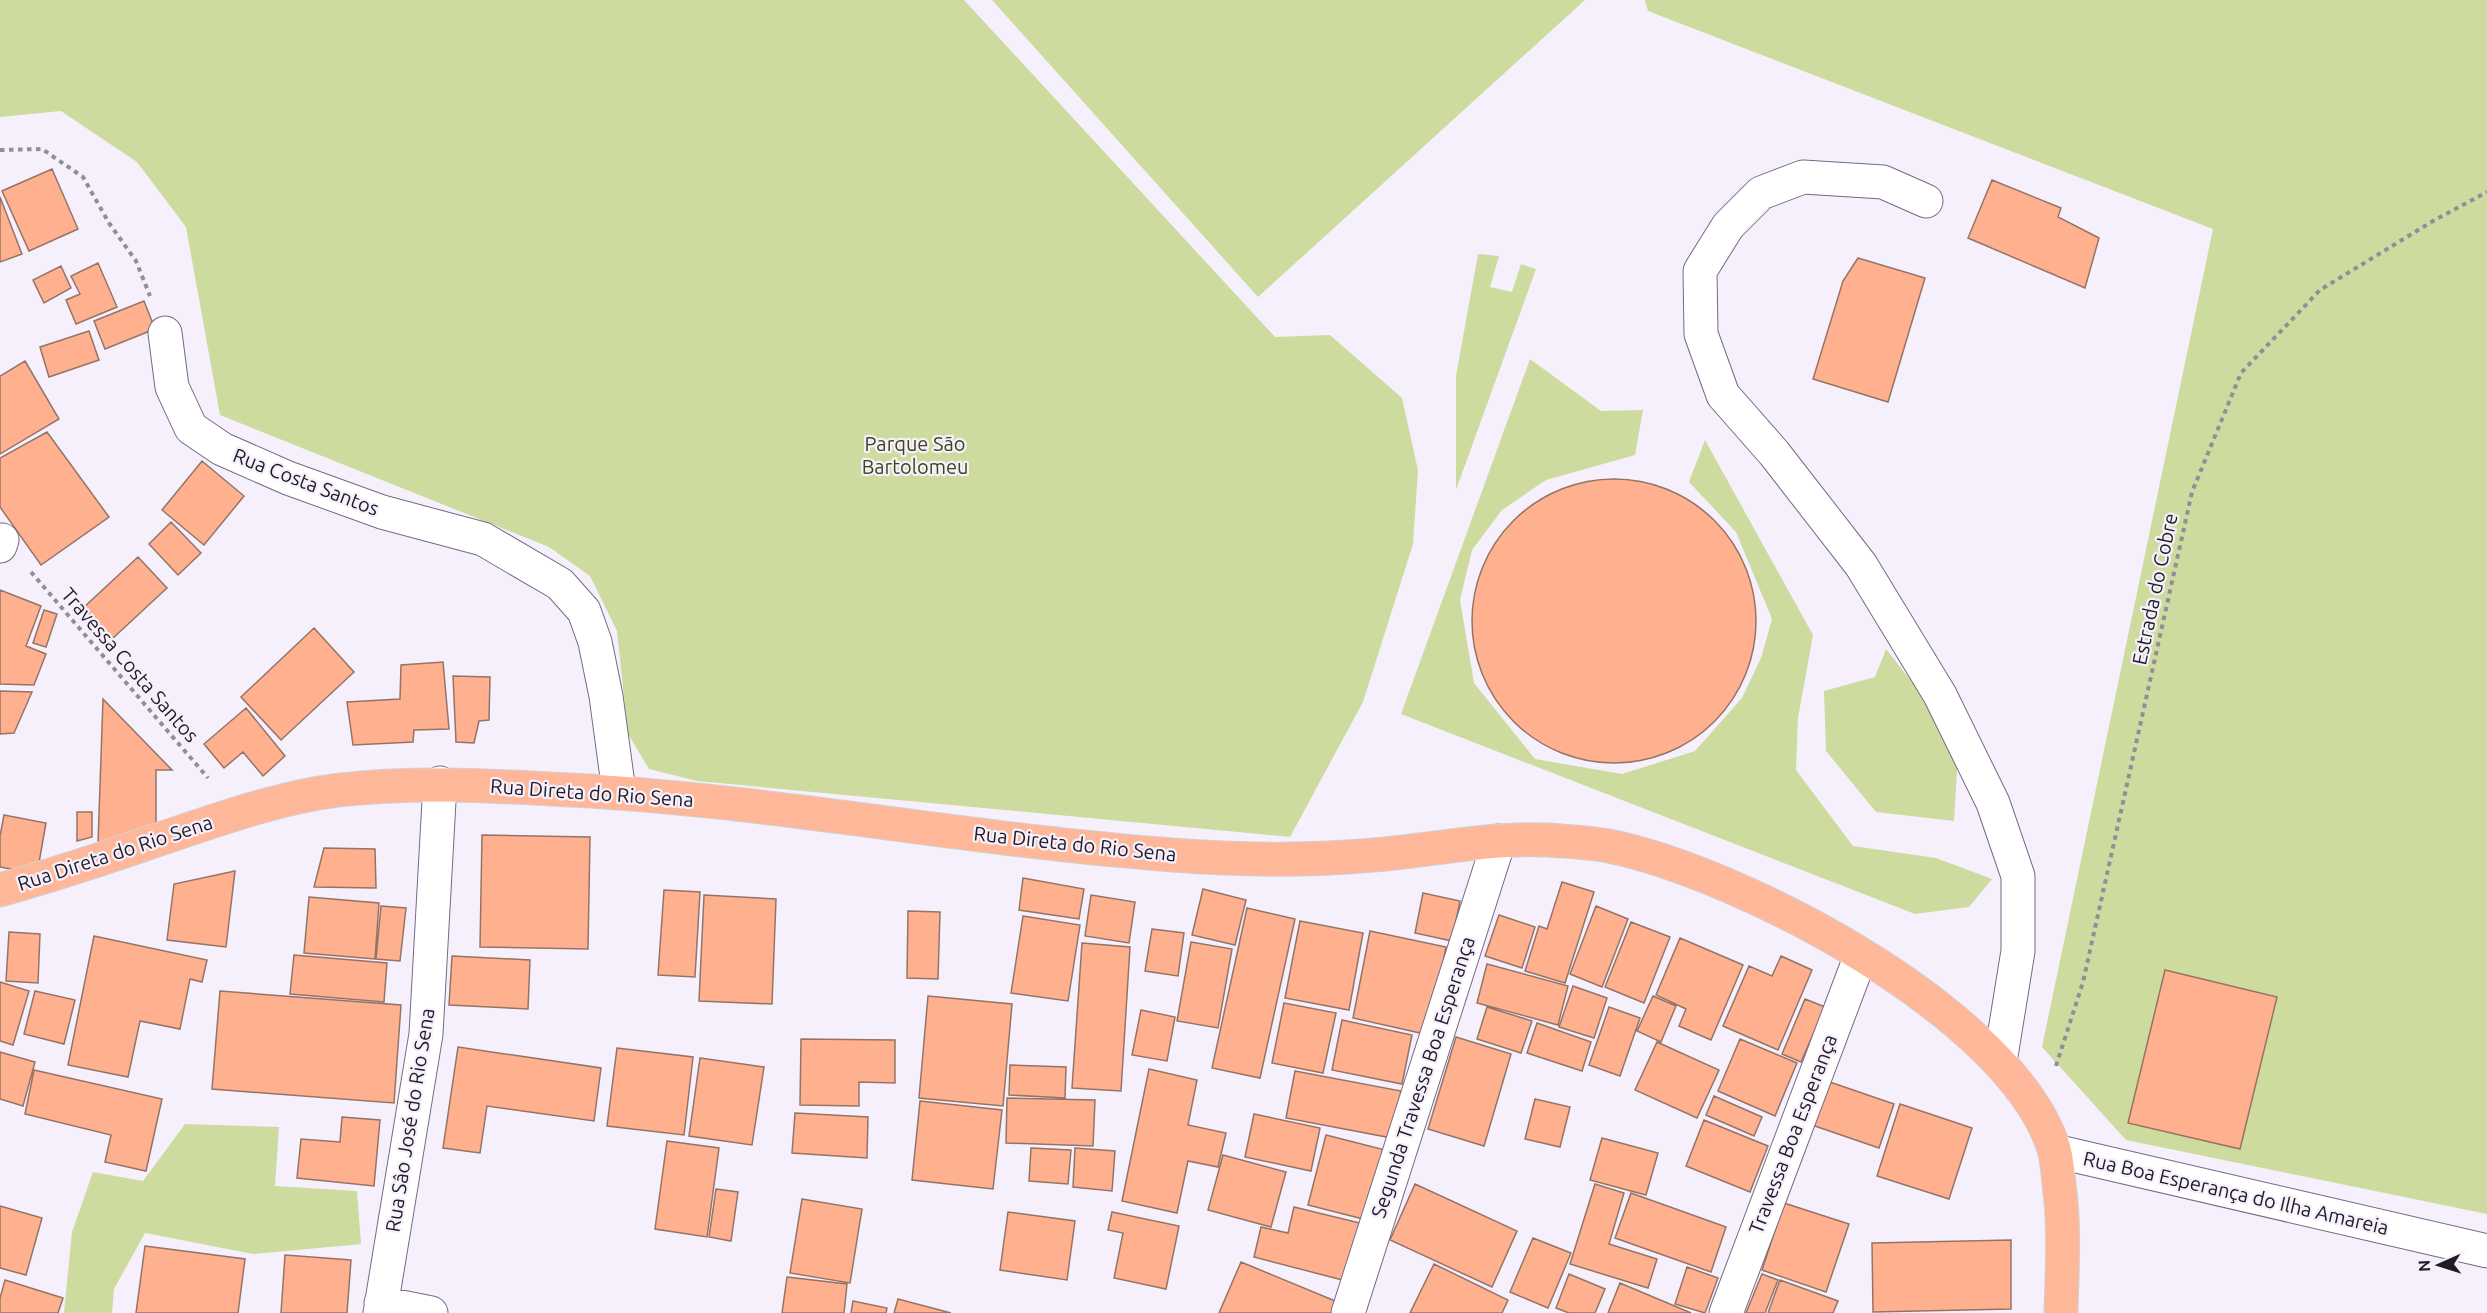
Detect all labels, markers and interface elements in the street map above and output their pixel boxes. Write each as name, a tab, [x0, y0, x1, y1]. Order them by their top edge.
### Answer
park label: Parque São Bartolomeu	[862, 432, 968, 478]
street label: Rua Costa Santos	[230, 443, 382, 520]
street label: Estrada do Cobre	[2127, 511, 2182, 667]
street label: Travessa Costa Santos	[57, 583, 204, 747]
street label: Rua Direta do Rio Sena	[490, 774, 695, 811]
street label: Rua Direta do Rio Sena	[14, 810, 215, 895]
street label: Rua Direta do Rio Sena	[972, 821, 1178, 866]
street label: Segunda Travessa Boa Esperança	[1366, 933, 1479, 1220]
street label: Rua Sâo José do Rio Sena	[380, 1006, 439, 1234]
street label: Travessa Boa Esperança	[1744, 1031, 1841, 1237]
street label: Rua Boa Esperança do Ilha Amareia	[2081, 1146, 2391, 1239]
north arrow	[2409, 1235, 2469, 1295]
text: N	[2415, 1259, 2433, 1272]

